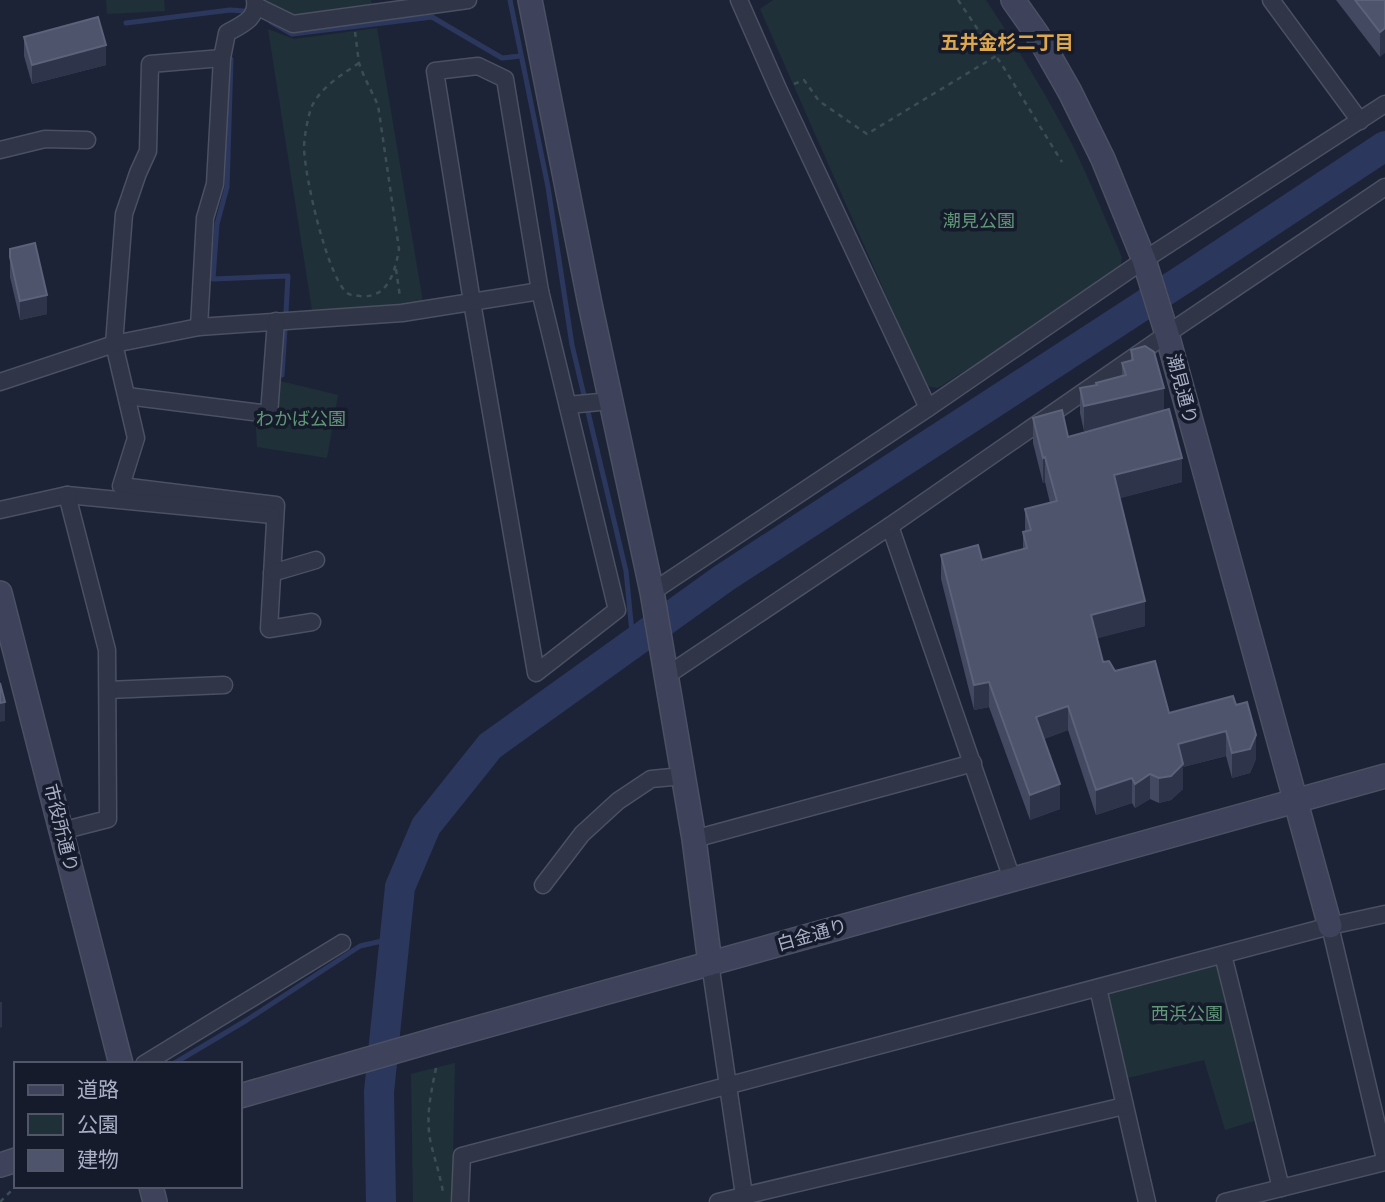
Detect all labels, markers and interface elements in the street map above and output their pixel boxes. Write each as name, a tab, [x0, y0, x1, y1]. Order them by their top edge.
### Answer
district label: 五井金杉二丁目	[940, 31, 1074, 54]
park label: 潮見公園	[943, 210, 1015, 231]
street label: 潮見通り	[1163, 351, 1202, 426]
park label: わかば公園	[256, 408, 346, 429]
street label: 市役所通り	[40, 782, 83, 874]
street label: 白金通り	[774, 915, 849, 955]
park label: 西浜公園	[1151, 1003, 1223, 1024]
legend	[14, 1062, 242, 1188]
text: 道路	[77, 1077, 119, 1102]
text: 公園	[77, 1112, 119, 1137]
text: 建物	[77, 1147, 119, 1172]

